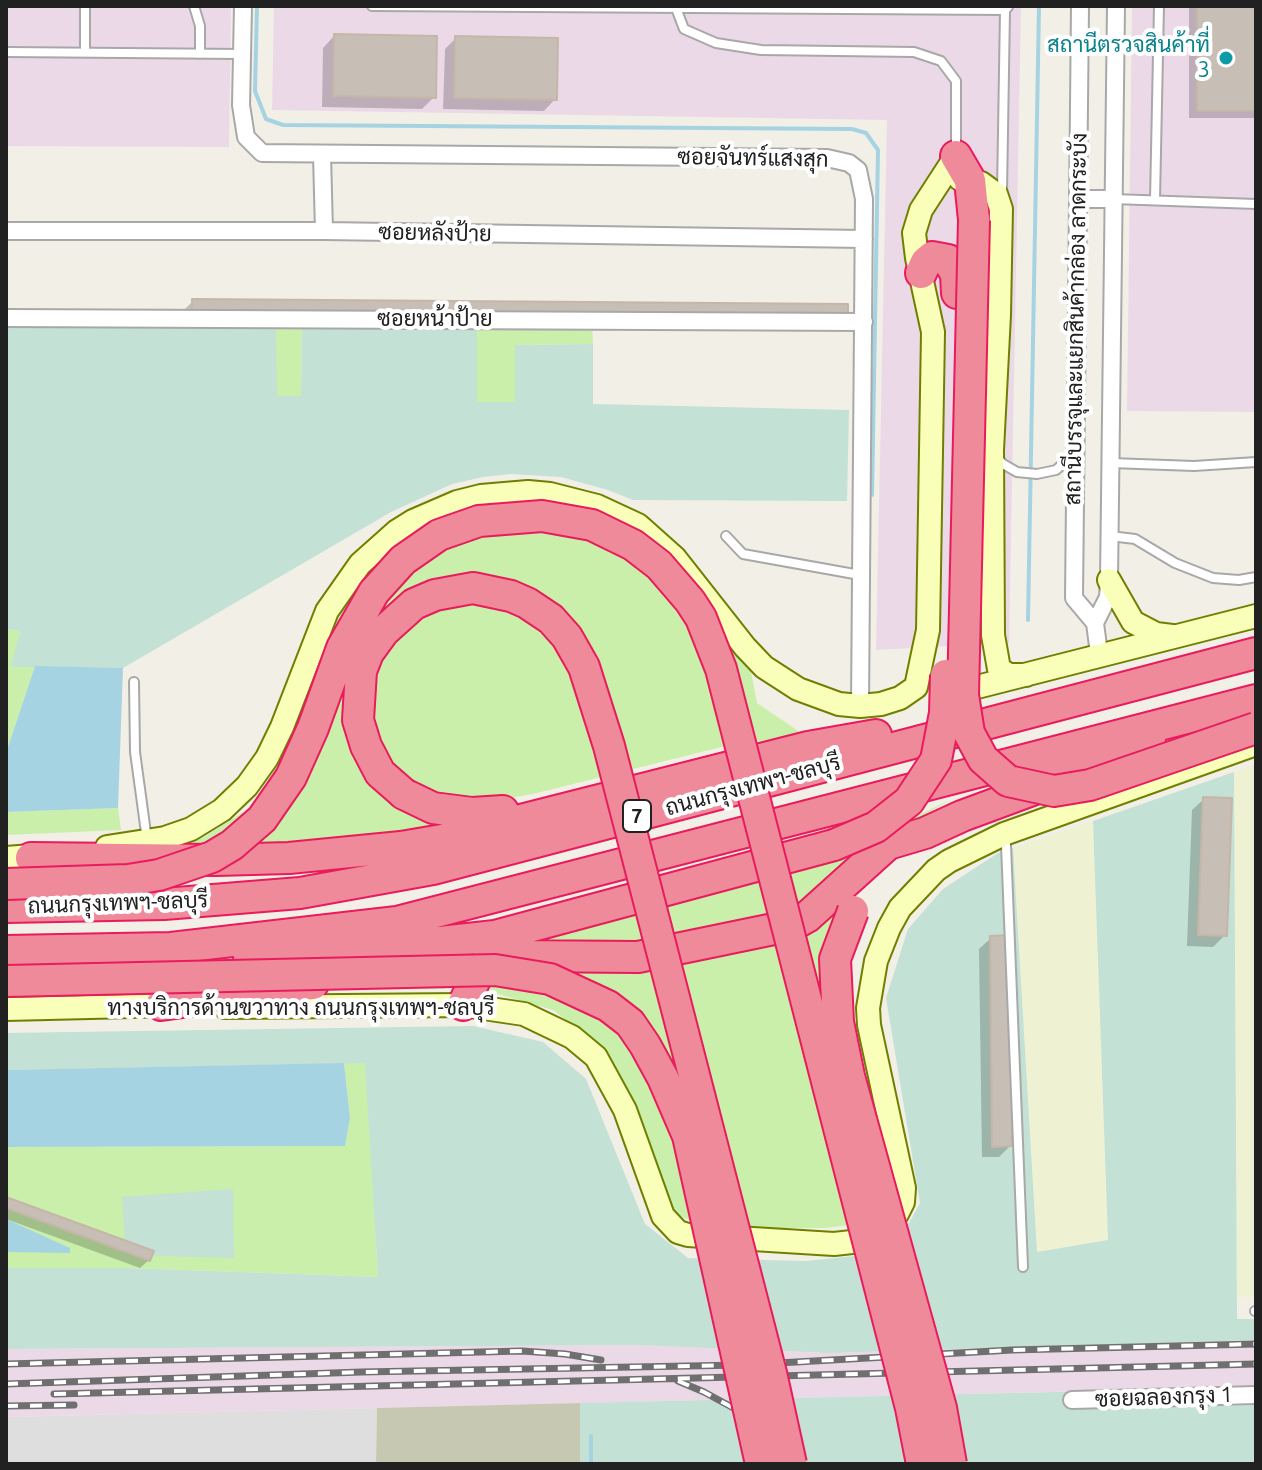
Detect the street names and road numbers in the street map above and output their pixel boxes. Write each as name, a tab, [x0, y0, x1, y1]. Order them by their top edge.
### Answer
street label: สถานีบรรจุและแยกสินค้ากล่อง ลาดกระบัง	[1060, 132, 1092, 506]
street label: ซอยจันทร์แสงสุก	[677, 143, 829, 173]
street label: ซอยหลังป้าย	[378, 219, 492, 247]
street label: ซอยหน้าป้าย	[377, 306, 493, 332]
street label: ถนนกรุงเทพฯ-ชลบุรี	[662, 749, 844, 821]
road number: 7	[623, 800, 651, 832]
street label: ถนนกรุงเทพฯ-ชลบุรี	[27, 887, 209, 919]
street label: ทางบริการด้านขวาทาง ถนนกรุงเทพฯ-ชลบุรี	[107, 995, 495, 1021]
street label: ซอยฉลองกรุง 1	[1095, 1381, 1233, 1413]

